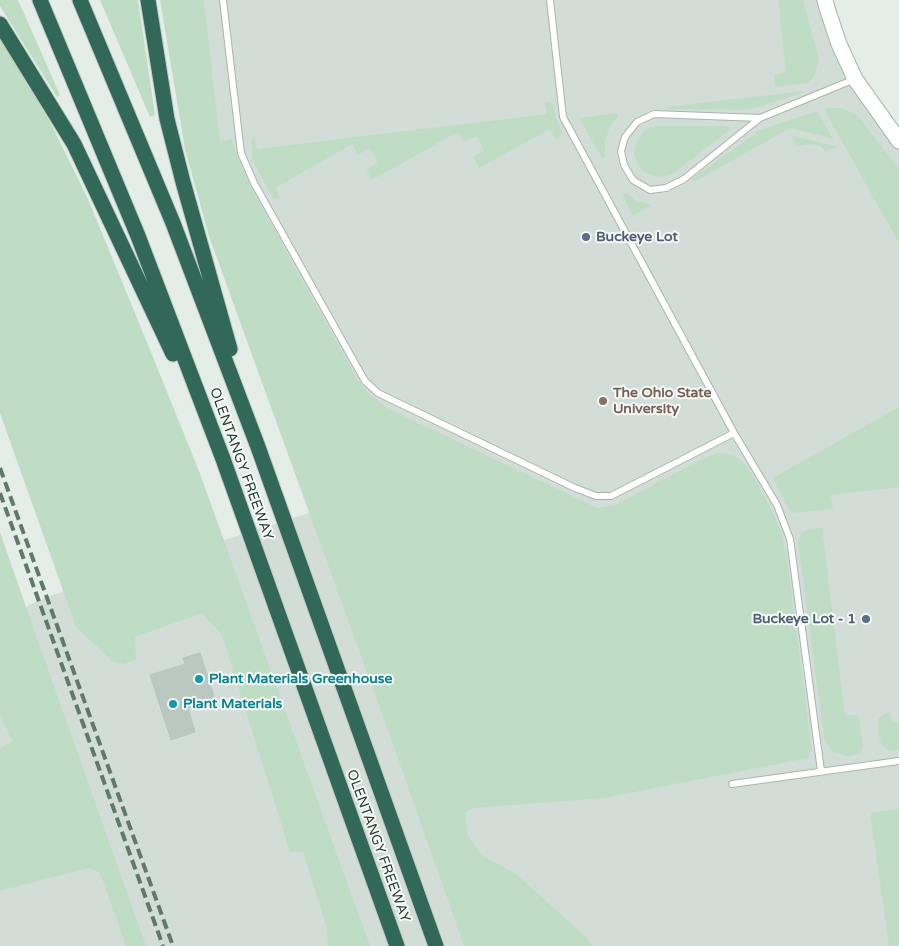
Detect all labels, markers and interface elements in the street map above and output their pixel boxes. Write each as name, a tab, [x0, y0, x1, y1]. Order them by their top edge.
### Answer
place label: Buckeye Lot	[596, 229, 678, 245]
marker: Buckeye Lot	[580, 231, 592, 243]
street label: OLENTANGY FREEWAY	[206, 385, 276, 543]
place label: The Ohio State University	[613, 385, 711, 418]
marker: The Ohio State University	[597, 395, 609, 407]
place label: Buckeye Lot - 1	[752, 611, 856, 627]
marker: Buckeye Lot - 1	[860, 613, 872, 625]
place label: Plant Materials Greenhouse	[209, 671, 392, 687]
marker: Plant Materials Greenhouse	[193, 673, 205, 685]
place label: Plant Materials	[183, 696, 282, 712]
marker: Plant Materials	[167, 698, 179, 710]
street label: OLENTANGY FREEWAY	[343, 767, 413, 925]

